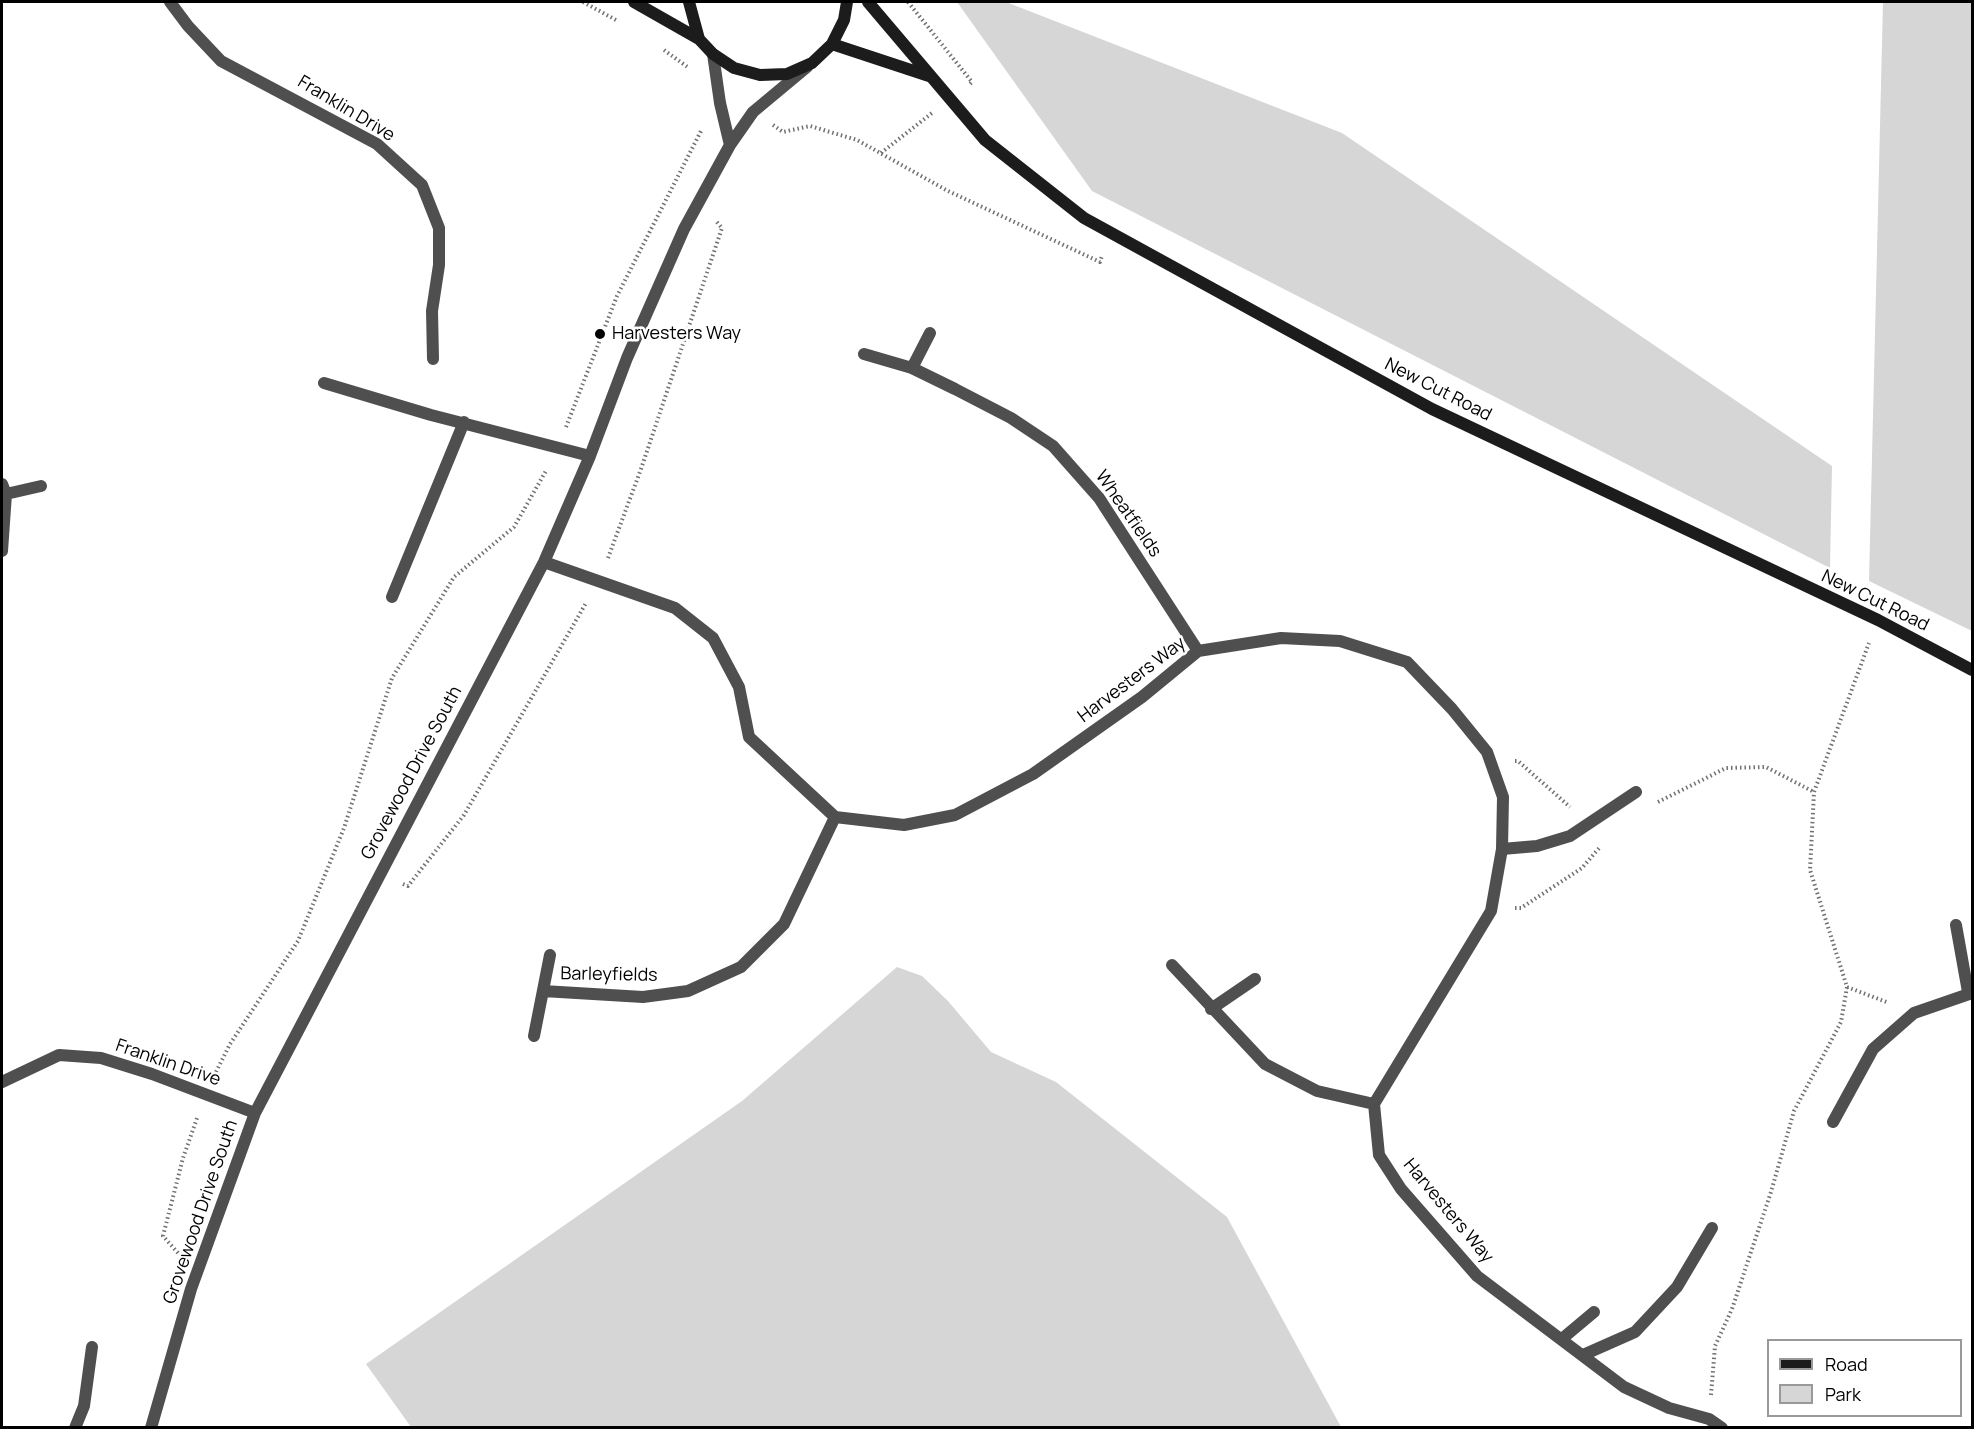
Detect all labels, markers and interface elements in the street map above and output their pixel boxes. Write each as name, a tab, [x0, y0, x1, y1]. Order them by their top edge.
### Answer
street label: Franklin Drive	[293, 72, 399, 146]
place label: Harvesters Way	[612, 323, 741, 345]
marker: Harvesters Way	[593, 327, 607, 341]
street label: New Cut Road	[1381, 354, 1495, 426]
street label: Wheatfields	[1090, 467, 1166, 561]
street label: New Cut Road	[1818, 566, 1932, 636]
street label: Harvesters Way	[1074, 633, 1190, 727]
street label: Grovewood Drive South	[357, 683, 467, 863]
street label: Barleyfields	[560, 963, 658, 987]
street label: Franklin Drive	[113, 1035, 223, 1091]
street label: Grovewood Drive South	[159, 1117, 243, 1307]
street label: Harvesters Way	[1398, 1155, 1498, 1267]
legend	[1767, 1339, 1962, 1417]
text: Road	[1825, 1352, 1868, 1376]
text: Park	[1825, 1382, 1861, 1406]

